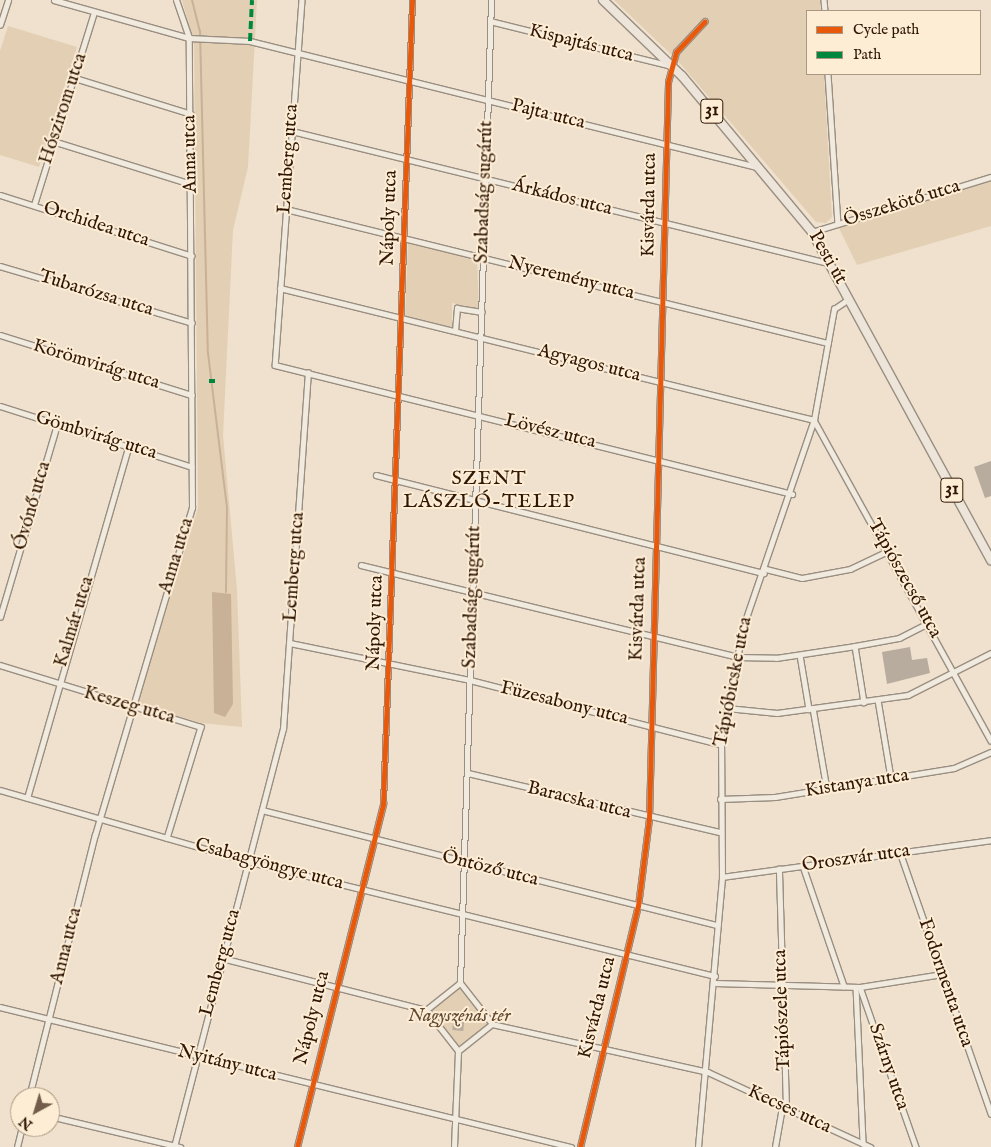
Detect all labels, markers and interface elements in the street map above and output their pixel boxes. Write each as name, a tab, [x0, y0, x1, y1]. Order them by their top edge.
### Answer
legend	[806, 10, 981, 75]
street label: Kispajtás utca	[526, 20, 636, 68]
text: Cycle path	[853, 20, 919, 39]
text: Path	[853, 45, 881, 64]
street label: Hószirom utca	[35, 51, 93, 167]
street label: Pajta utca	[509, 95, 587, 135]
road number: 31	[700, 95, 724, 126]
street label: Lemberg utca	[274, 103, 304, 215]
street label: Anna utca	[179, 115, 203, 193]
street label: Szabadság sugárút	[471, 120, 499, 264]
street label: Kisvárda utca	[638, 153, 662, 257]
street label: Nápoly utca	[377, 170, 403, 266]
street label: Árkádos utca	[510, 175, 614, 221]
street label: Összekötő utca	[841, 175, 963, 233]
street label: Orchidea utca	[40, 197, 152, 253]
street label: Pesti út	[803, 227, 851, 289]
street label: Nyeremény utca	[506, 252, 636, 306]
street label: Tubarózsa utca	[36, 266, 156, 322]
street label: Körömvirág utca	[30, 335, 162, 395]
street label: Agyagos utca	[535, 340, 643, 388]
street label: Gömbvirág utca	[33, 407, 159, 465]
street label: Lövész utca	[502, 410, 598, 454]
street label: Óvónő utca	[9, 459, 57, 553]
district label: SZENT LÁSZLÓ-TELEP	[401, 467, 577, 514]
road number: 31	[940, 474, 964, 506]
street label: Lemberg utca	[280, 511, 310, 623]
street label: Anna utca	[155, 515, 199, 597]
street label: Tápiószecső utca	[862, 516, 946, 642]
street label: Szabadság sugárút	[459, 525, 487, 669]
street label: Kisvárda utca	[626, 556, 652, 662]
street label: Kalmár utca	[50, 574, 100, 670]
street label: Nápoly utca	[363, 575, 389, 671]
street label: Tápióbicske utca	[710, 615, 758, 749]
street label: Füzesabony utca	[498, 677, 630, 731]
street label: Keszeg utca	[81, 682, 177, 730]
street label: Kistanya utca	[804, 765, 910, 803]
street label: Baracska utca	[525, 777, 633, 825]
street label: Csabagyöngye utca	[192, 834, 346, 896]
street label: Oroszvár utca	[800, 840, 912, 878]
street label: Öntöző utca	[439, 846, 541, 892]
street label: Anna utca	[46, 905, 88, 987]
street label: Lemberg utca	[196, 907, 246, 1019]
street label: Fodormenta utca	[912, 916, 978, 1050]
street label: Tápiószele utca	[769, 949, 797, 1071]
street label: Kisvárda utca	[574, 955, 622, 1061]
street label: Nápoly utca	[290, 969, 336, 1067]
park label: Nagyszénás tér	[408, 1006, 510, 1028]
street label: Szárny utca	[863, 1021, 913, 1113]
street label: Nyitány utca	[175, 1041, 279, 1087]
street label: Kecses utca	[744, 1081, 834, 1139]
north arrow	[10, 1087, 60, 1137]
text: N	[16, 1112, 37, 1134]

